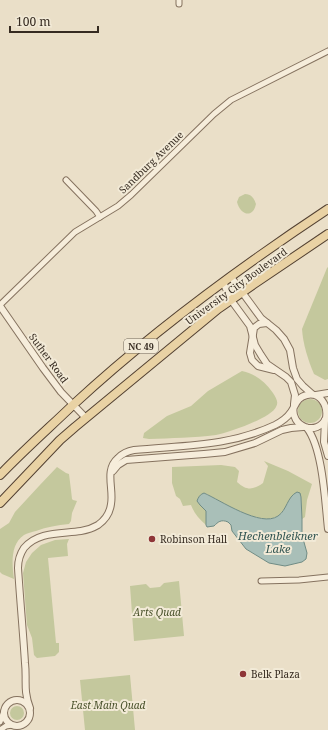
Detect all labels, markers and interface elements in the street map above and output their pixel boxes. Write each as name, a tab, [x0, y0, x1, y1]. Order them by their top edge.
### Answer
scale bar	[10, 8, 98, 34]
text: 100 m	[16, 13, 51, 30]
street label: Sandburg Avenue	[116, 128, 186, 196]
street label: University City Boulevard	[182, 244, 290, 328]
street label: Suther Road	[26, 330, 72, 386]
road number: NC 49	[124, 339, 158, 353]
water label: Hechenbleikner Lake	[237, 528, 319, 556]
place label: Robinson Hall	[160, 532, 227, 546]
marker: Robinson Hall	[147, 534, 157, 544]
park label: Arts Quad	[132, 605, 181, 619]
place label: Belk Plaza	[251, 667, 300, 681]
marker: Belk Plaza	[238, 669, 248, 679]
park label: East Main Quad	[70, 698, 146, 712]

